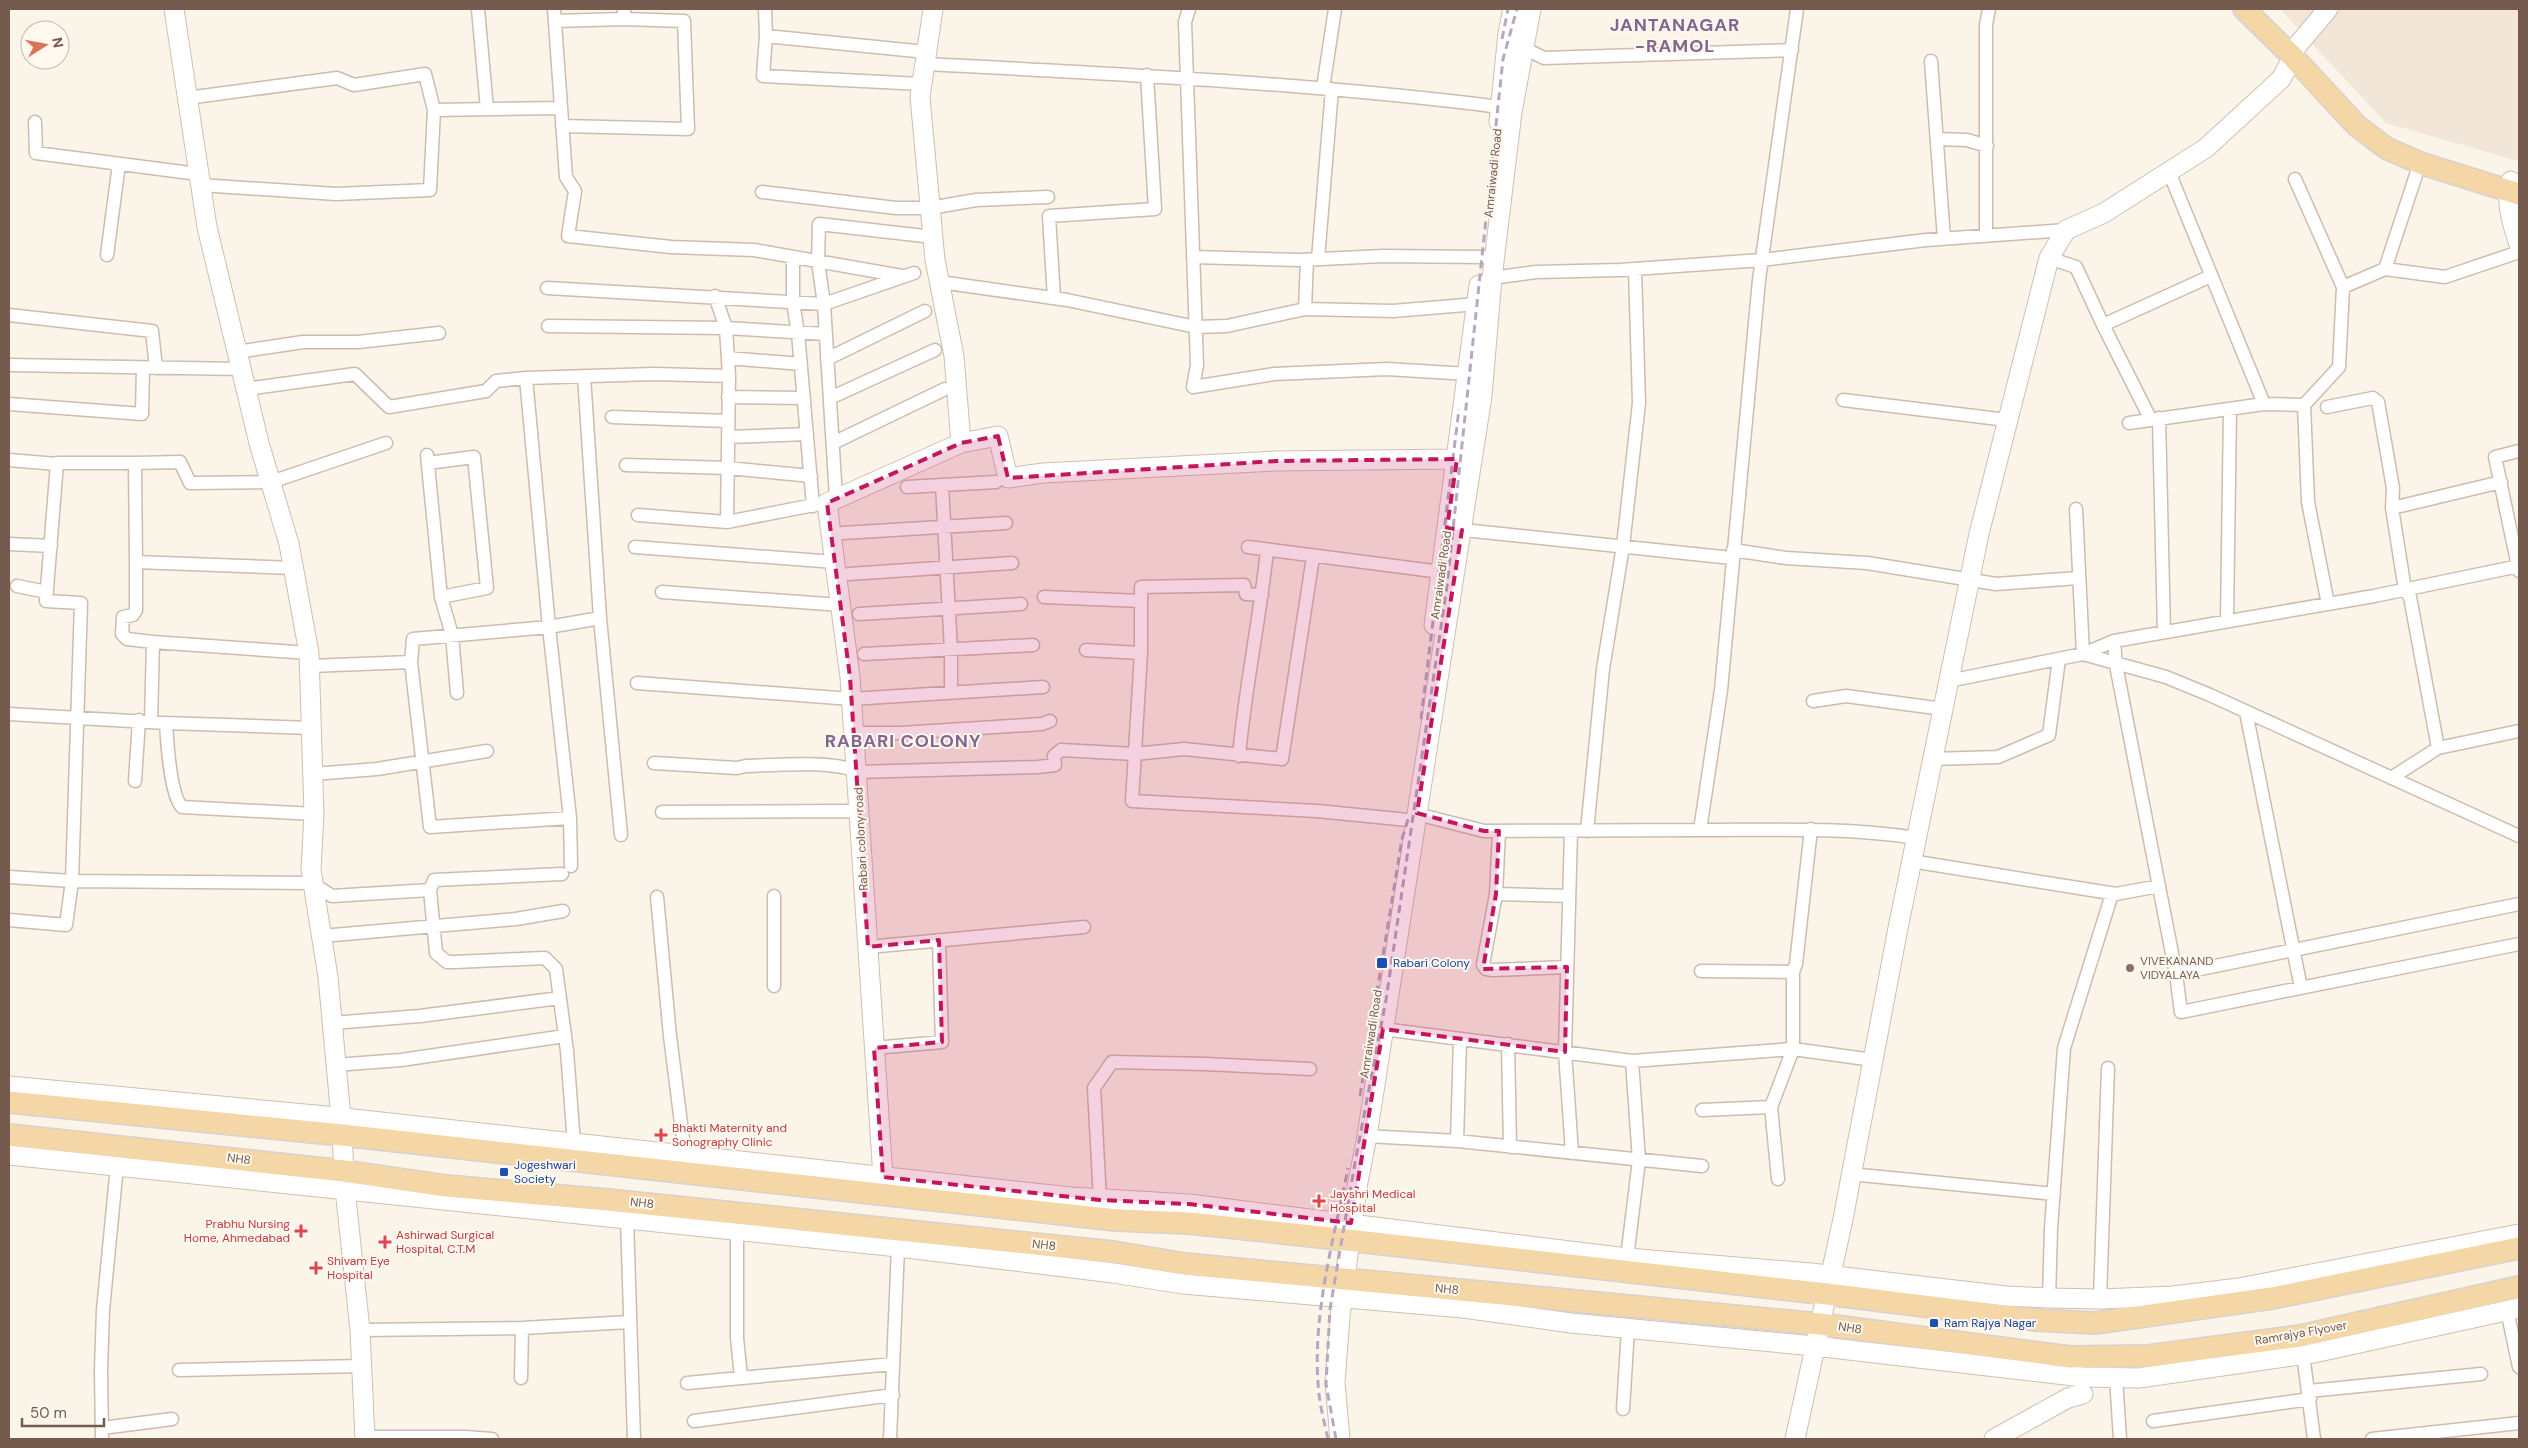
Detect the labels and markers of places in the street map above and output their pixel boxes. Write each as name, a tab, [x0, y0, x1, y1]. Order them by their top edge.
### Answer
place label: VIVEKANAND VIDYALAYA	[2140, 953, 2213, 983]
place label: Rabari Colony	[1393, 955, 1470, 971]
marker: Rabari Colony	[1375, 956, 1389, 970]
marker: VIVEKANAND VIDYALAYA	[2124, 962, 2136, 974]
place label: Bhakti Maternity and Sonography Clinic	[672, 1120, 787, 1150]
marker: Bhakti Maternity and Sonography Clinic	[654, 1128, 668, 1142]
place label: Jogeshwari Society	[514, 1157, 576, 1187]
marker: Jogeshwari Society	[498, 1166, 510, 1178]
place label: Jayshri Medical Hospital	[1330, 1186, 1416, 1216]
marker: Jayshri Medical Hospital	[1312, 1194, 1326, 1208]
place label: Prabhu Nursing Home, Ahmedabad	[184, 1216, 290, 1246]
marker: Prabhu Nursing Home, Ahmedabad	[294, 1224, 308, 1238]
place label: Ashirwad Surgical Hospital, C.T.M	[396, 1227, 494, 1257]
marker: Ashirwad Surgical Hospital, C.T.M	[378, 1235, 392, 1249]
place label: Shivam Eye Hospital	[327, 1253, 390, 1283]
marker: Shivam Eye Hospital	[309, 1261, 323, 1275]
place label: Ram Rajya Nagar	[1944, 1315, 2037, 1331]
marker: Ram Rajya Nagar	[1928, 1317, 1940, 1329]

